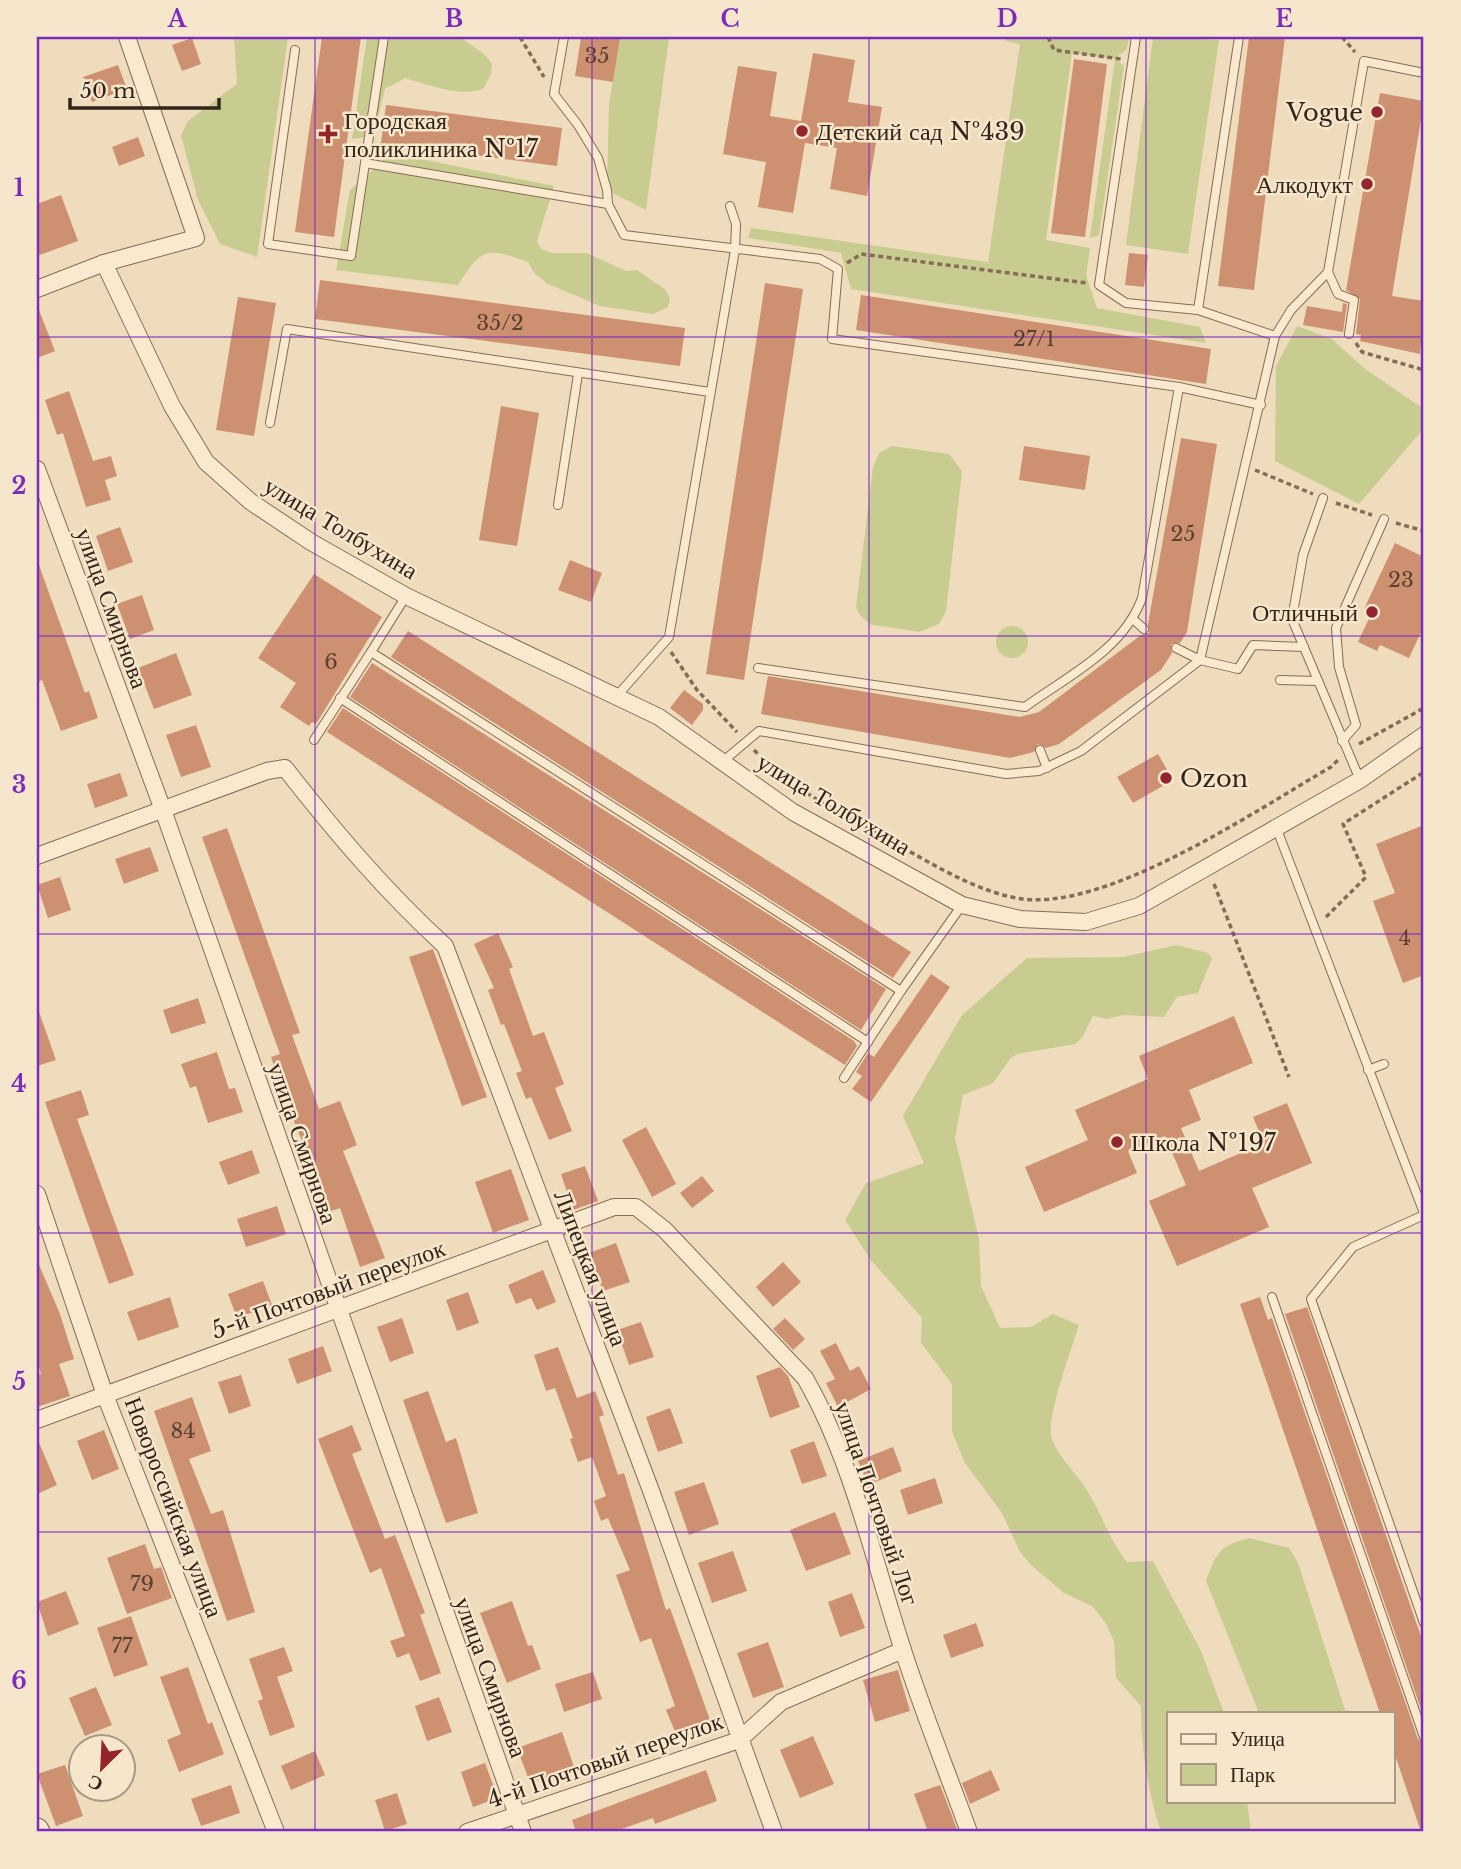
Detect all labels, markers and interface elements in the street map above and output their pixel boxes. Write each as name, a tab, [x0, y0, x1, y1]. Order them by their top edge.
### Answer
text: A	[167, 5, 188, 33]
text: B	[445, 5, 463, 33]
text: C	[721, 5, 739, 33]
text: D	[996, 5, 1018, 33]
text: E	[1275, 5, 1293, 33]
house number: 35	[585, 43, 609, 69]
scale bar	[70, 66, 219, 110]
text: 50 m	[80, 78, 136, 104]
place label: Vogue	[1285, 98, 1363, 127]
marker: Vogue	[1369, 104, 1385, 120]
place label: Городская поликлиника №17	[344, 106, 539, 163]
place label: Детский сад №439	[816, 117, 1025, 146]
marker: Детский сад №439	[794, 123, 810, 139]
marker: Городская поликлиника №17	[318, 124, 338, 144]
place label: Алкодукт	[1256, 170, 1354, 199]
text: 1	[14, 174, 24, 202]
marker: Алкодукт	[1359, 176, 1375, 192]
house number: 35/2	[476, 310, 524, 336]
house number: 27/1	[1013, 326, 1055, 352]
street label: улица Толбухина	[259, 471, 423, 585]
text: 2	[12, 472, 26, 500]
house number: 25	[1171, 521, 1195, 547]
street label: улица Смирнова	[70, 524, 155, 693]
house number: 23	[1388, 567, 1414, 593]
place label: Отличный	[1252, 598, 1358, 627]
marker: Отличный	[1364, 604, 1380, 620]
house number: 6	[324, 649, 338, 675]
street label: улица Толбухина	[752, 747, 916, 861]
place label: Ozon	[1180, 764, 1248, 793]
marker: Ozon	[1158, 770, 1174, 786]
text: 3	[12, 771, 26, 799]
house number: 4	[1399, 925, 1411, 951]
street label: улица Смирнова	[262, 1059, 344, 1228]
text: 4	[11, 1070, 27, 1098]
place label: Школа №197	[1131, 1128, 1277, 1157]
marker: Школа №197	[1109, 1134, 1125, 1150]
street label: Липецкая улица	[548, 1186, 634, 1350]
street label: 5-й Почтовый переулок	[207, 1233, 449, 1345]
text: 5	[12, 1368, 26, 1396]
street label: Новороссийская улица	[119, 1393, 230, 1622]
street label: улица Почтовый Лог	[828, 1397, 926, 1609]
house number: 84	[170, 1418, 196, 1444]
house number: 79	[130, 1571, 154, 1597]
street label: улица Смирнова	[449, 1593, 534, 1762]
house number: 77	[111, 1633, 133, 1659]
text: 6	[11, 1667, 27, 1695]
street label: 4-й Почтовый переулок	[483, 1706, 727, 1814]
legend	[1167, 1712, 1394, 1802]
text: Улица	[1230, 1726, 1285, 1752]
north arrow	[66, 1732, 136, 1802]
text: Парк	[1230, 1762, 1276, 1788]
text: С	[84, 1770, 106, 1796]

